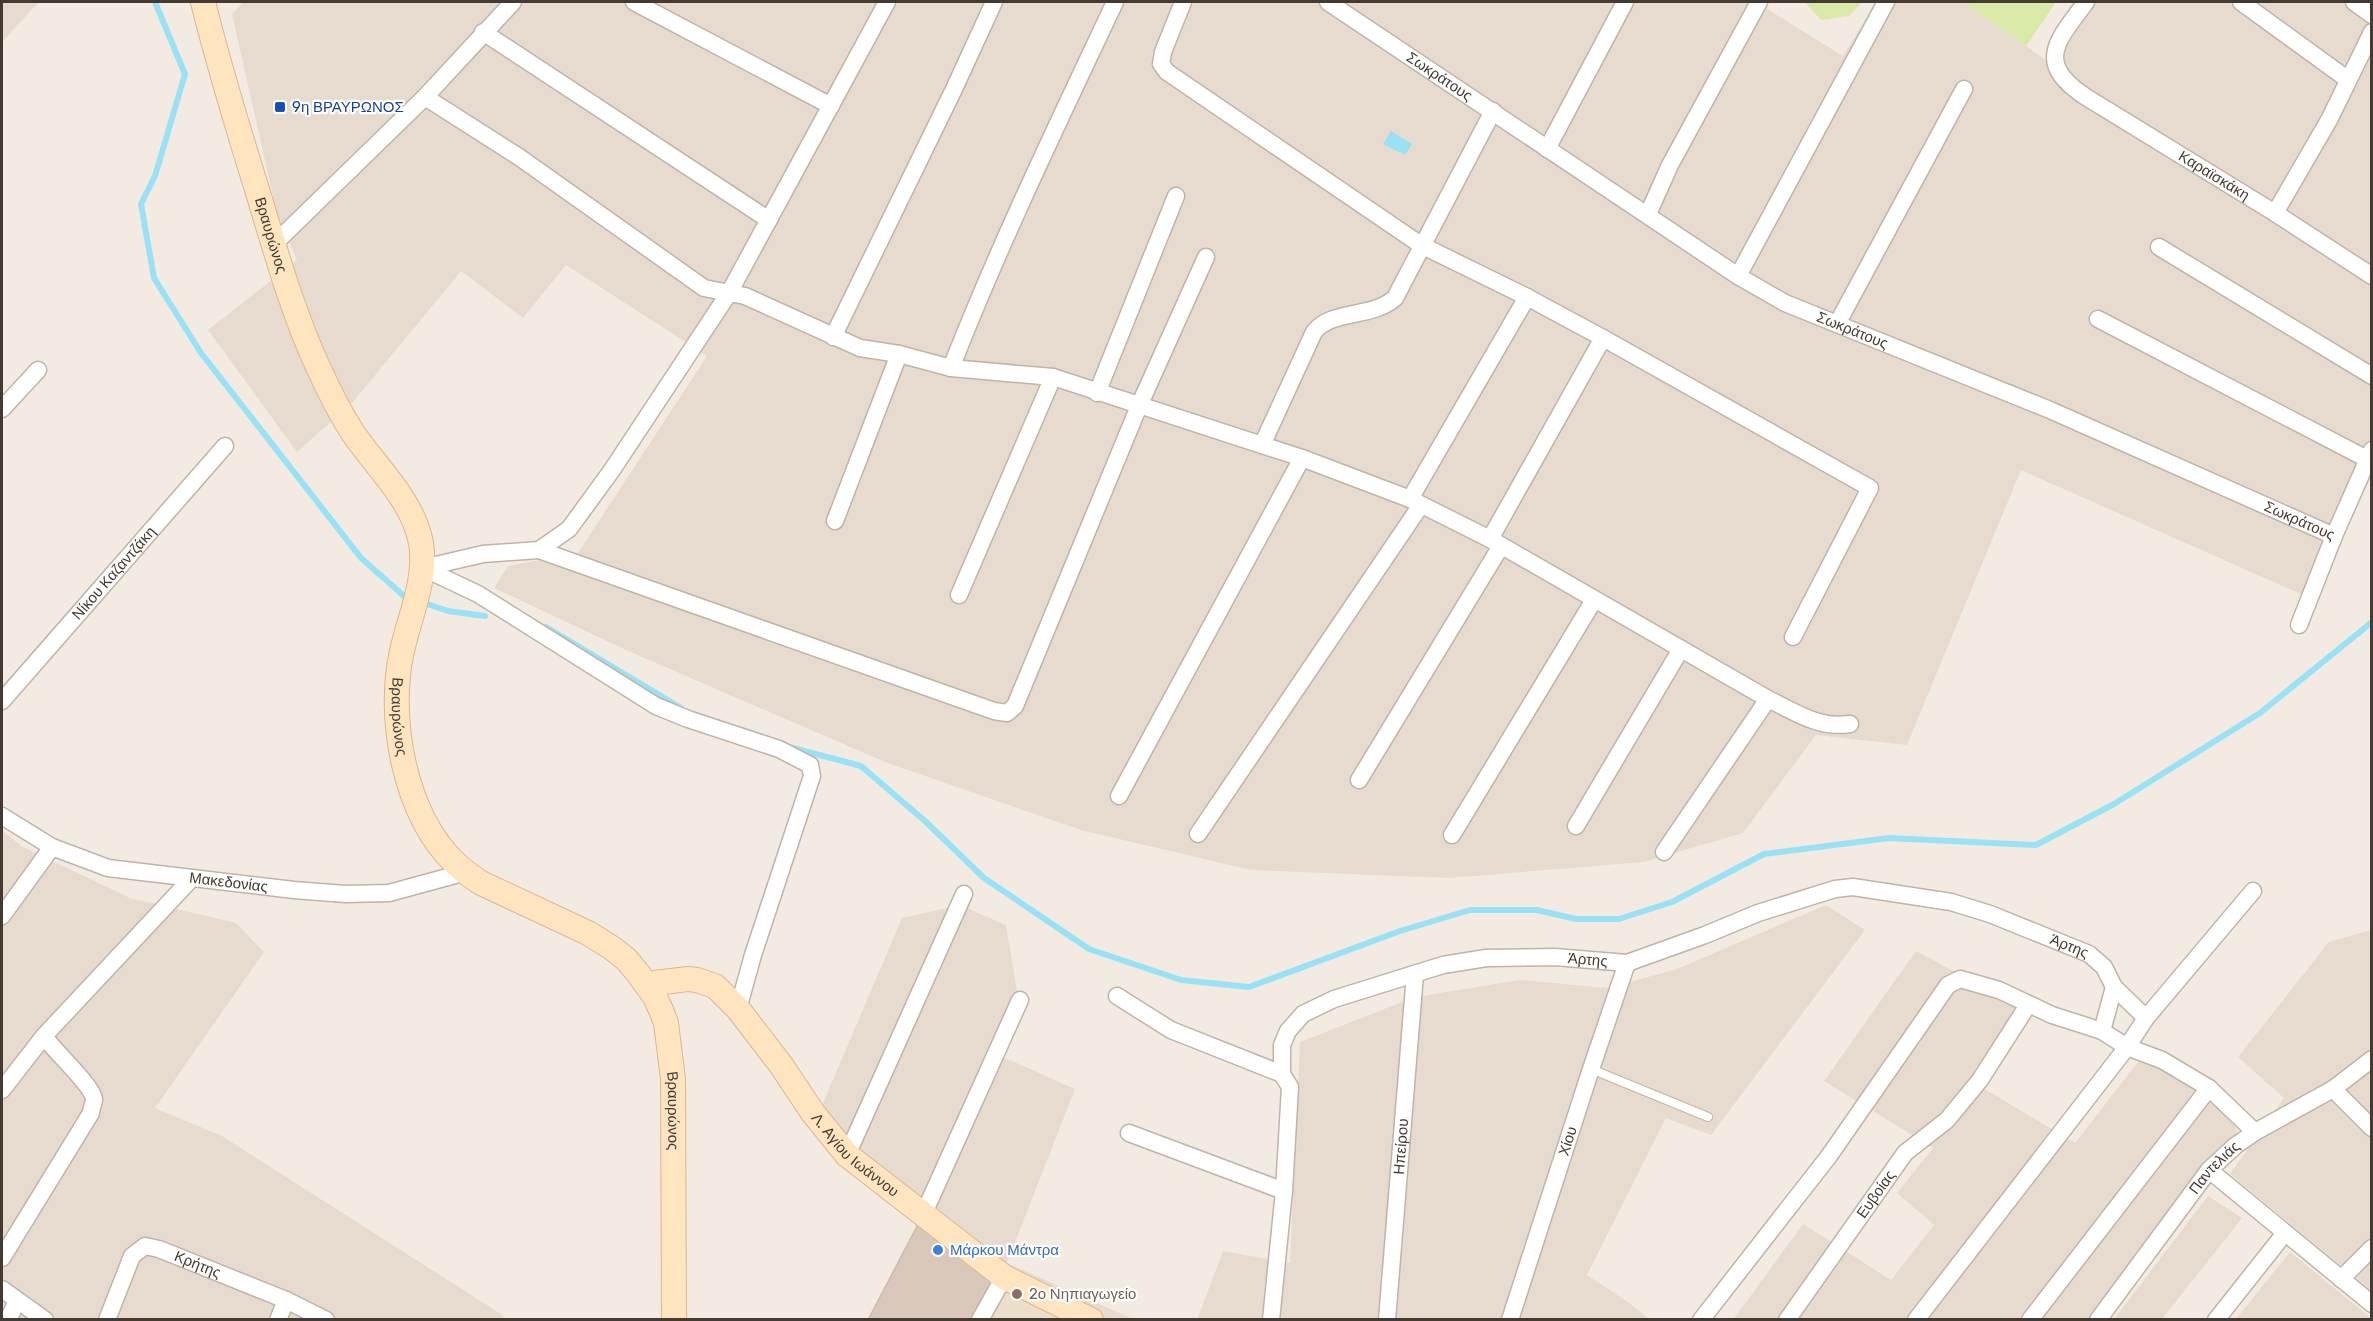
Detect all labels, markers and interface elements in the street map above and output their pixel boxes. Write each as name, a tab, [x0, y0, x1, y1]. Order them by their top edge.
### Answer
street label: Σωκράτους	[1403, 48, 1476, 105]
place label: 9η ΒΡΑΥΡΩΝΟΣ	[292, 98, 404, 116]
marker: 9η ΒΡΑΥΡΩΝΟΣ	[273, 100, 287, 114]
street label: Καραϊσκάκη	[2175, 147, 2253, 204]
street label: Βραυρώνος	[251, 195, 291, 276]
street label: Σωκράτους	[1814, 308, 1891, 353]
street label: Σωκράτους	[2261, 497, 2337, 544]
street label: Νίκου Καζαντζάκη	[68, 523, 159, 623]
street label: Βραυρώνος	[388, 677, 411, 758]
street label: Μακεδονίας	[188, 869, 269, 896]
street label: Άρτης	[2048, 930, 2091, 962]
street label: Άρτης	[1567, 949, 1608, 970]
street label: Βραυρώνος	[663, 1070, 682, 1150]
street label: Λ. Αγίου Ιωάννου	[808, 1109, 902, 1201]
street label: Ηπείρου	[1390, 1118, 1412, 1175]
street label: Χίου	[1555, 1124, 1581, 1158]
street label: Παντελιάς	[2185, 1137, 2243, 1198]
street label: Ευβοίας	[1853, 1167, 1899, 1222]
place label: Μάρκου Μάντρα	[950, 1241, 1059, 1259]
marker: Μάρκου Μάντρα	[931, 1243, 945, 1257]
street label: Κρήτης	[172, 1247, 223, 1282]
place label: 2ο Νηπιαγωγείο	[1029, 1285, 1136, 1303]
marker: 2ο Νηπιαγωγείο	[1010, 1287, 1024, 1301]

